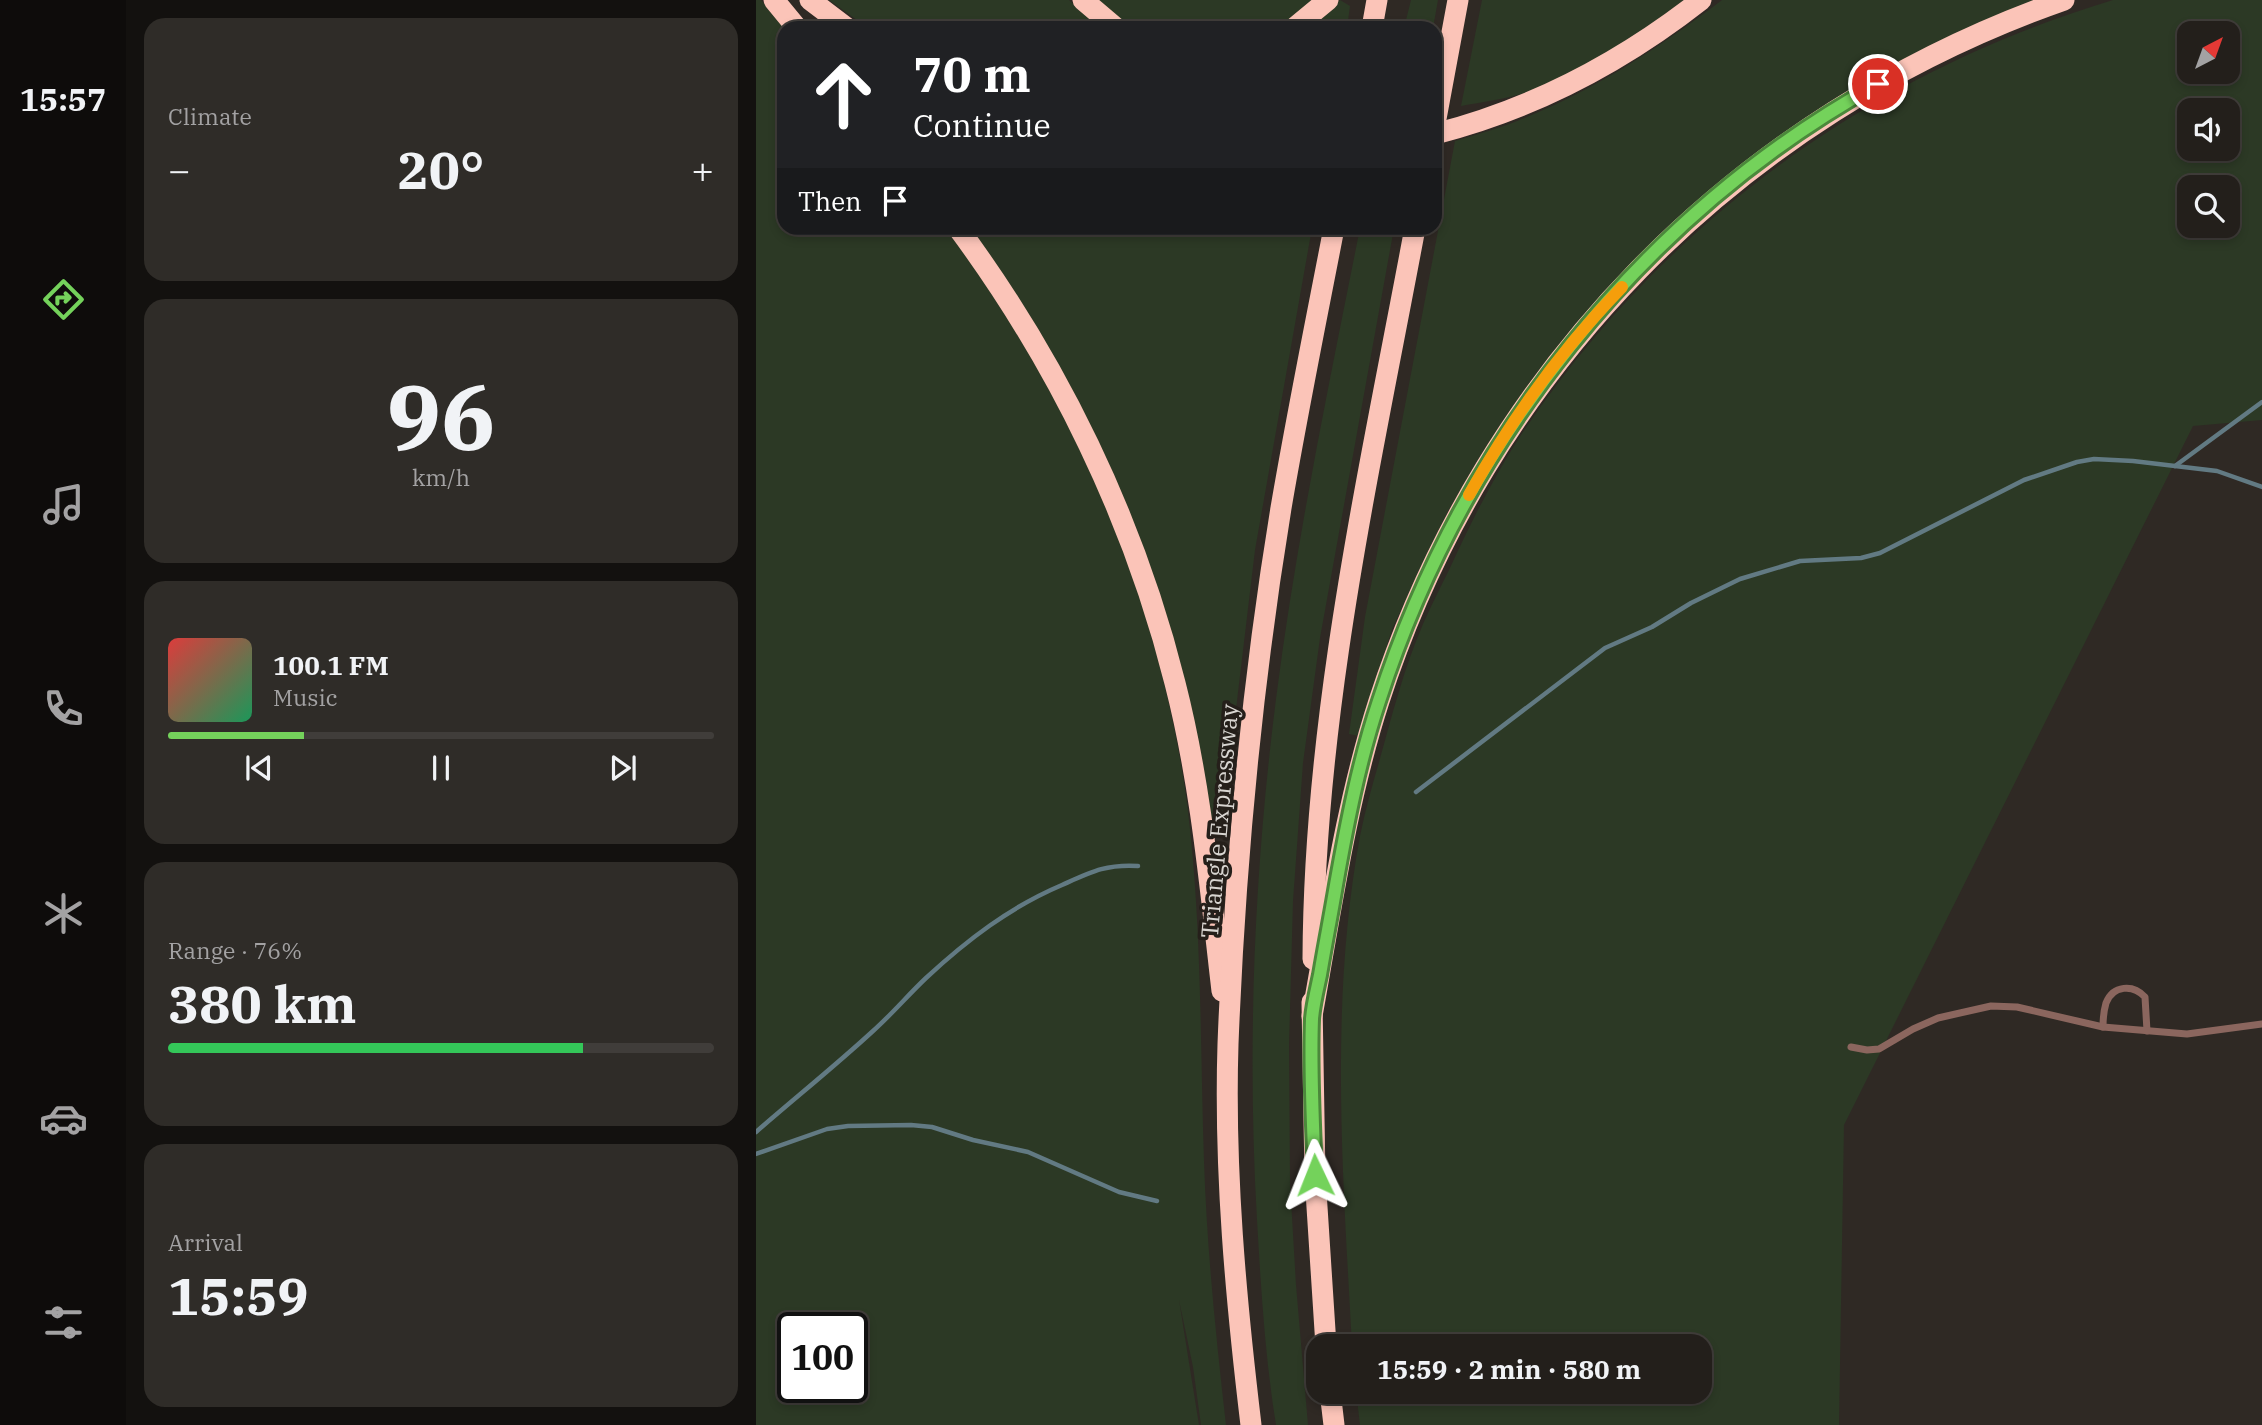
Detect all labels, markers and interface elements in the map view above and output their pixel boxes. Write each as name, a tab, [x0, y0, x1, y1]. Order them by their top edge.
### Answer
north arrow	[2177, 21, 2240, 84]
map controls	[2177, 21, 2240, 238]
text: 70 m	[913, 42, 1031, 105]
icon: ahead	[798, 49, 889, 140]
pin	[1848, 54, 1908, 114]
icon: arrive	[1859, 65, 1897, 103]
text: 15:57	[20, 78, 106, 120]
button: sound	[2177, 98, 2240, 161]
text: Climate	[168, 101, 252, 131]
text: Continue	[913, 104, 1051, 146]
text: 20°	[398, 136, 484, 203]
text: −	[168, 145, 191, 194]
text: +	[691, 145, 714, 194]
button: search	[2177, 175, 2240, 238]
icon: arrive	[876, 182, 914, 220]
text: Then	[798, 184, 862, 218]
icon: directions	[39, 275, 88, 324]
text: 96	[386, 357, 496, 475]
text: km/h	[412, 462, 470, 492]
icon: music	[39, 480, 88, 529]
text: 100.1 FM	[273, 648, 389, 682]
text: Music	[273, 682, 338, 712]
icon: phone	[39, 684, 88, 733]
street label: Triangle Expressway	[1193, 702, 1245, 939]
icon: previous	[240, 749, 278, 787]
icon: pause	[422, 749, 460, 787]
icon: next	[604, 749, 642, 787]
icon: climate	[39, 889, 88, 938]
text: Range · 76%	[168, 935, 302, 965]
text: 380 km	[168, 970, 357, 1037]
icon: car	[39, 1094, 88, 1143]
position arrow	[1278, 1138, 1352, 1212]
text: Arrival	[168, 1227, 243, 1257]
text: 15:59	[168, 1262, 309, 1329]
icon: filters	[39, 1298, 88, 1347]
speed limit sign: 100	[777, 1312, 868, 1403]
text: 15:59 · 2 min · 580 m	[1377, 1352, 1641, 1386]

